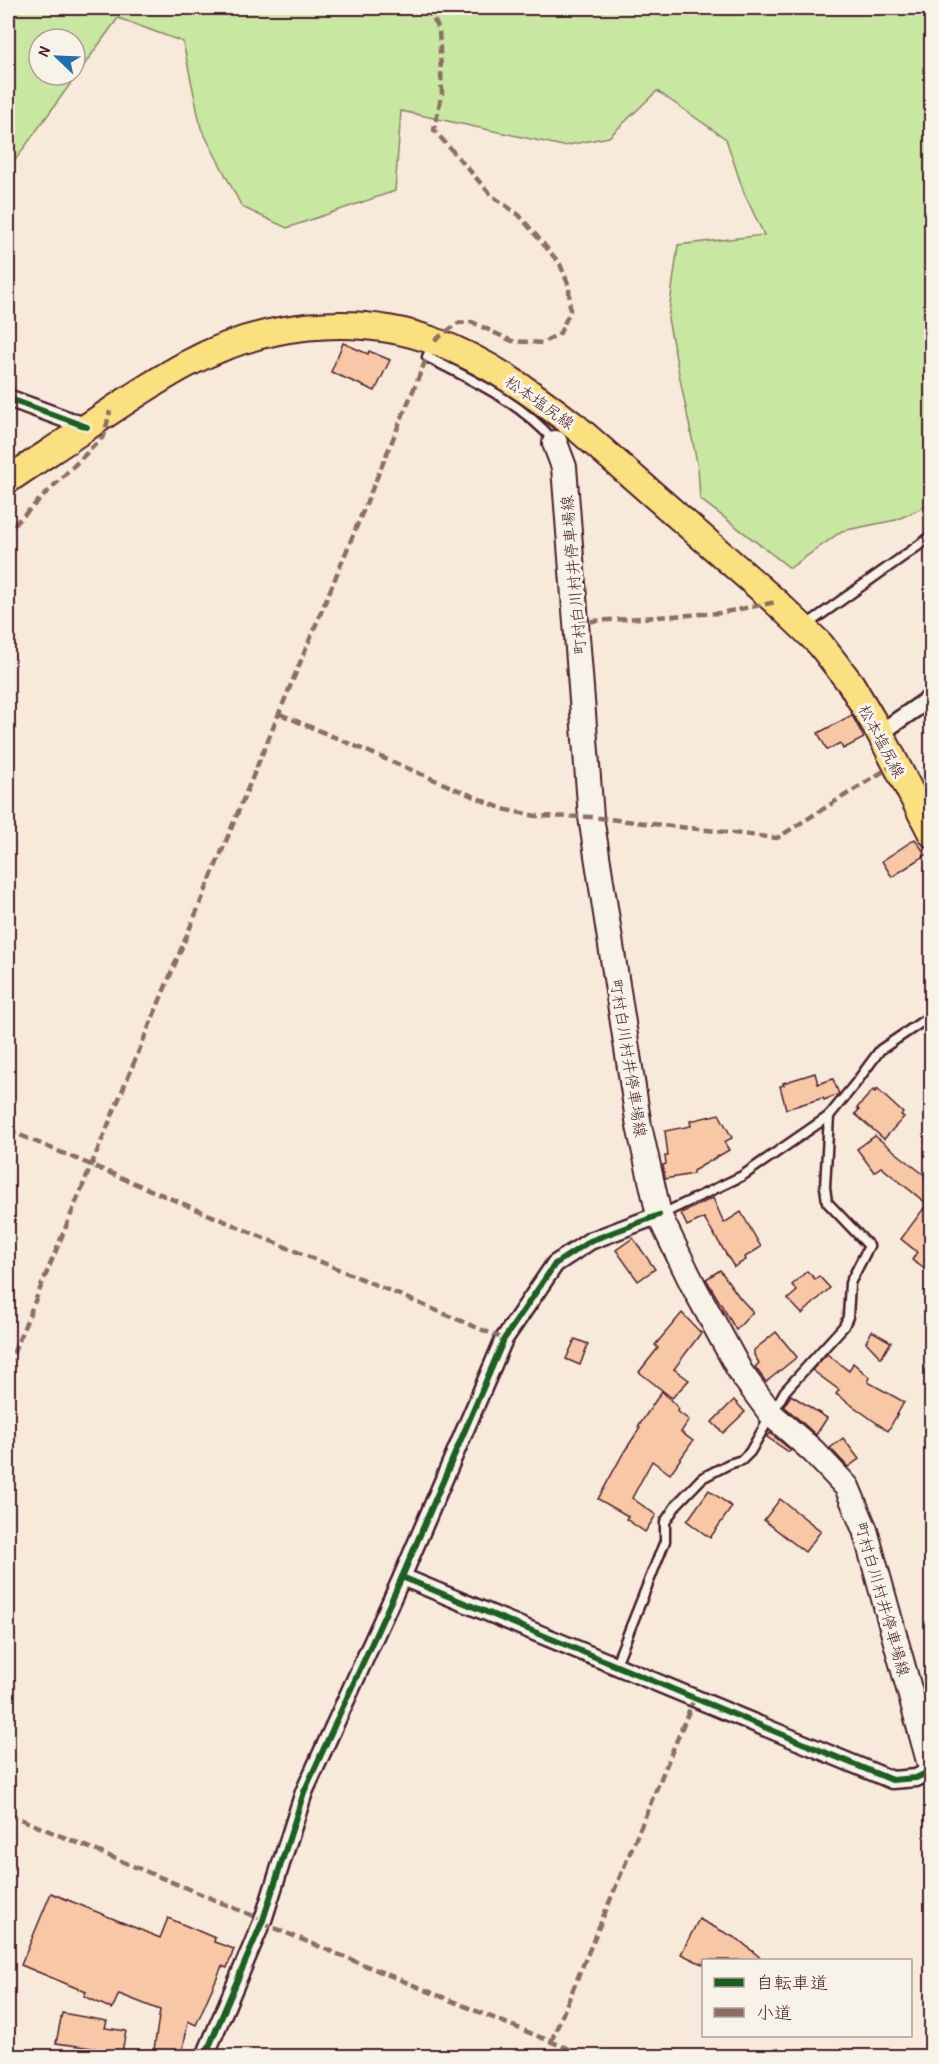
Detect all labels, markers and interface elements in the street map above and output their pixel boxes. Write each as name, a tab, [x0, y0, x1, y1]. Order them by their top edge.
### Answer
north arrow	[27, 27, 87, 87]
text: N	[31, 42, 55, 59]
street label: 松本塩尻線	[501, 370, 579, 434]
street label: 町村白川村井停車場線	[555, 494, 591, 656]
street label: 松本塩尻線	[854, 701, 910, 781]
street label: 町村白川村井停車場線	[606, 977, 652, 1139]
street label: 町村白川村井停車場線	[850, 1519, 916, 1679]
legend	[702, 1959, 912, 2037]
text: 自転車道	[756, 1970, 828, 1995]
text: 小道	[756, 2000, 792, 2025]

